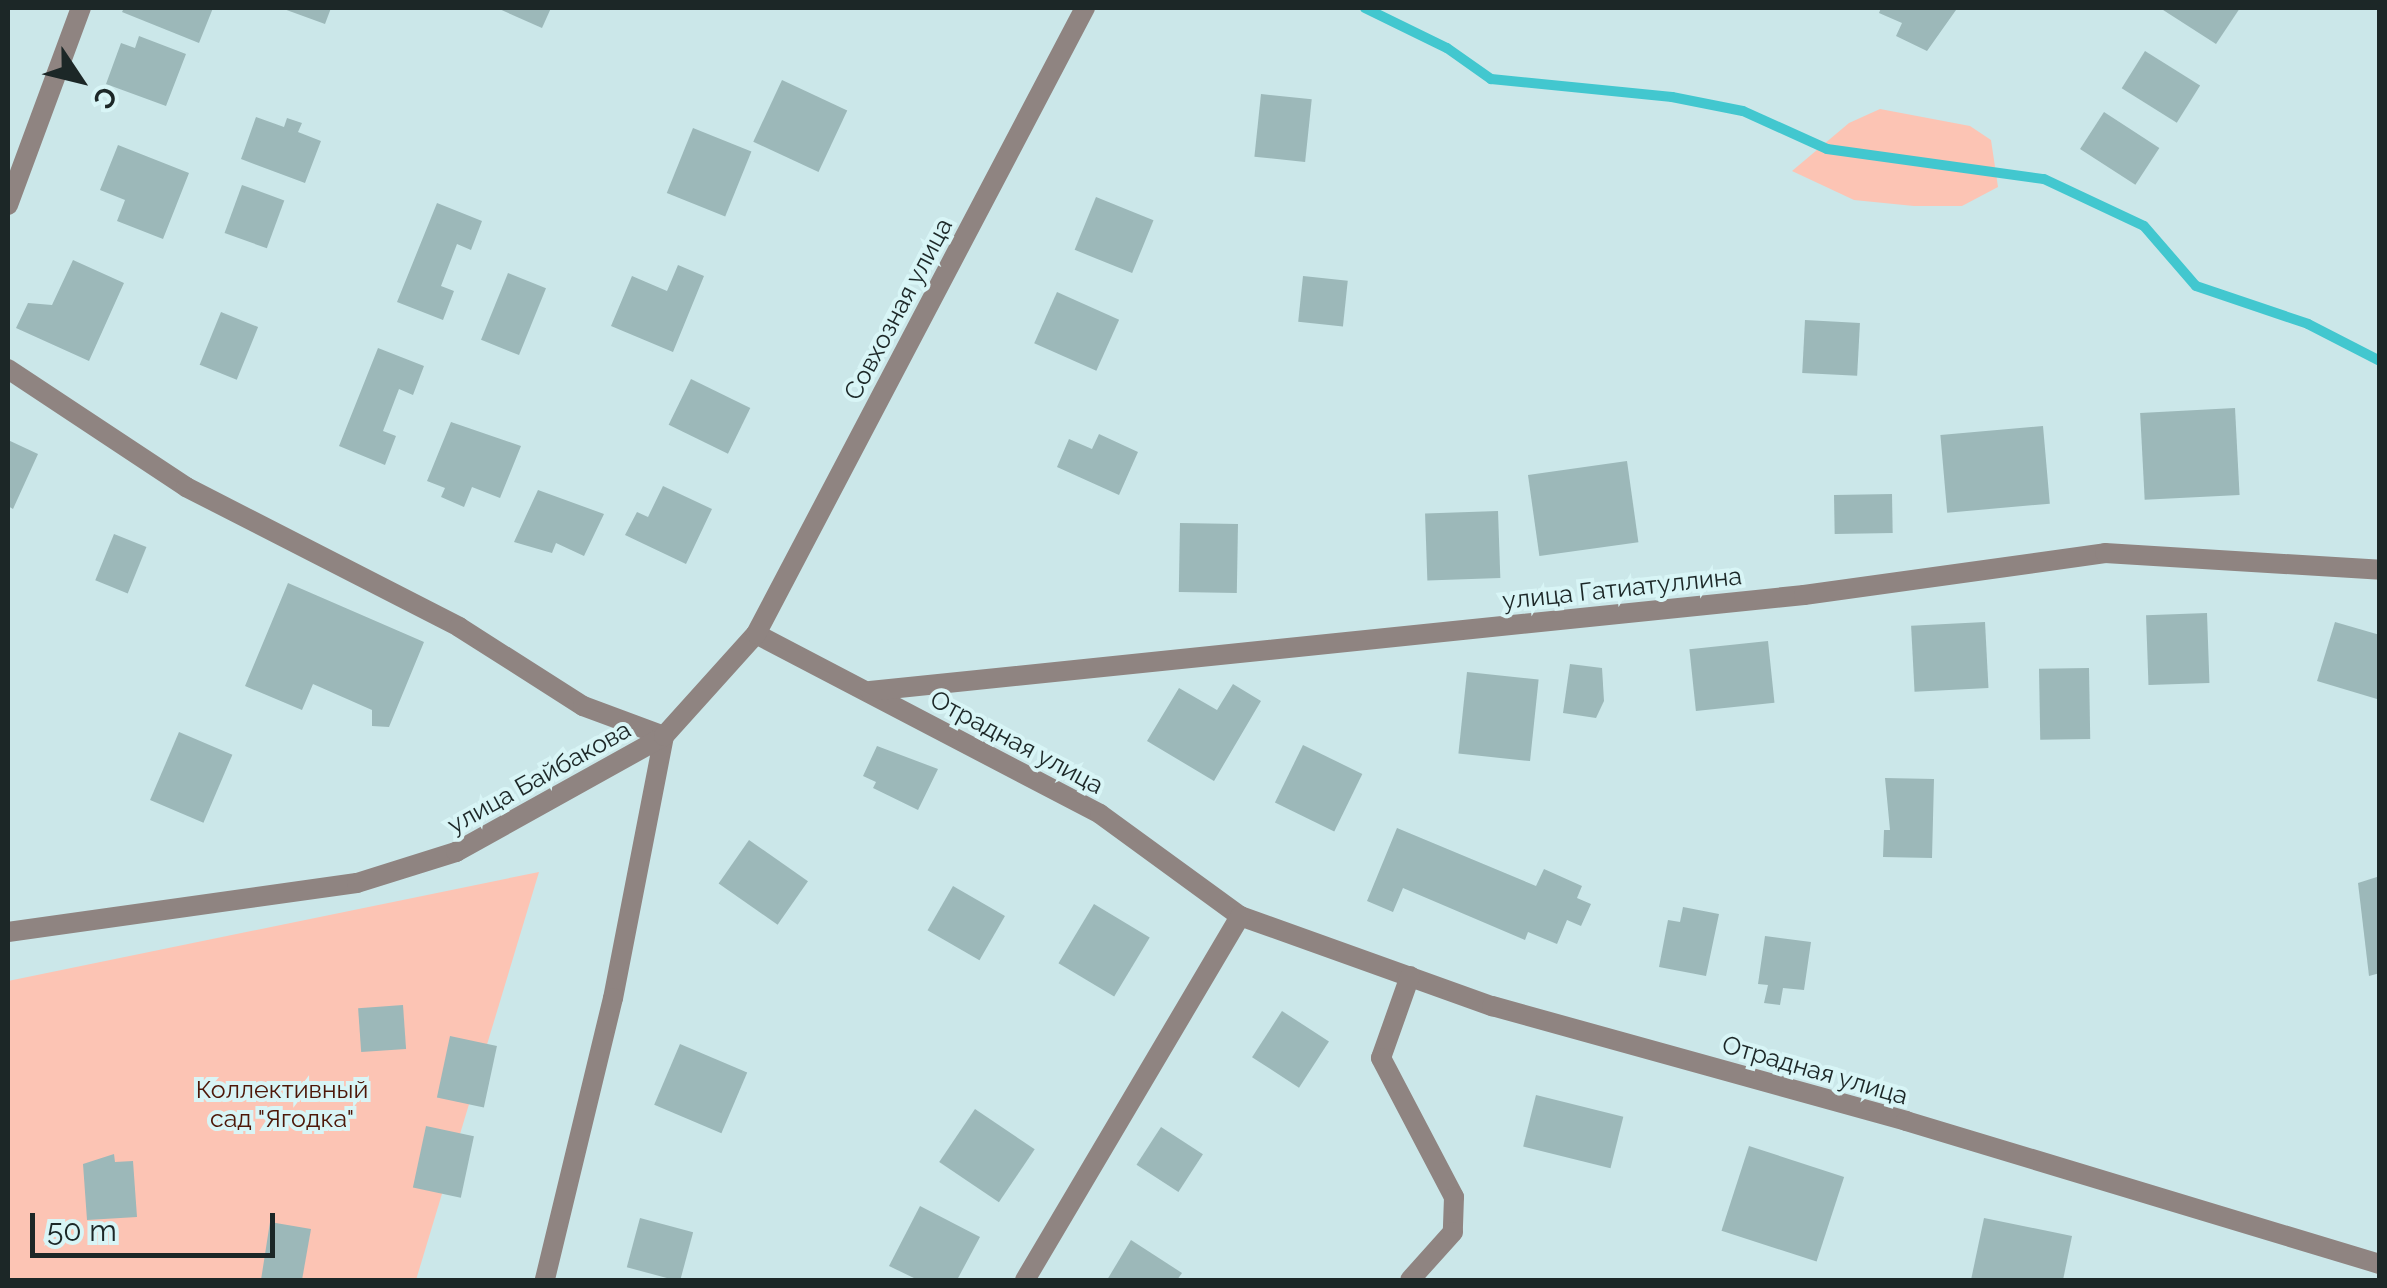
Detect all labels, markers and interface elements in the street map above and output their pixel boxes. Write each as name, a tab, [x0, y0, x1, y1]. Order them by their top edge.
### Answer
north arrow	[30, 30, 130, 130]
text: С	[86, 80, 124, 115]
street label: Совхозная улица	[837, 213, 959, 405]
street label: улица Гатиатуллина	[1501, 561, 1743, 615]
street label: Отрадная улица	[925, 684, 1109, 800]
street label: улица Байбакова	[442, 714, 636, 840]
street label: Отрадная улица	[1718, 1029, 1912, 1111]
park label: Коллективный сад "Ягодка"	[196, 1075, 368, 1134]
scale bar	[35, 1193, 280, 1255]
text: 50 m	[47, 1213, 117, 1248]

